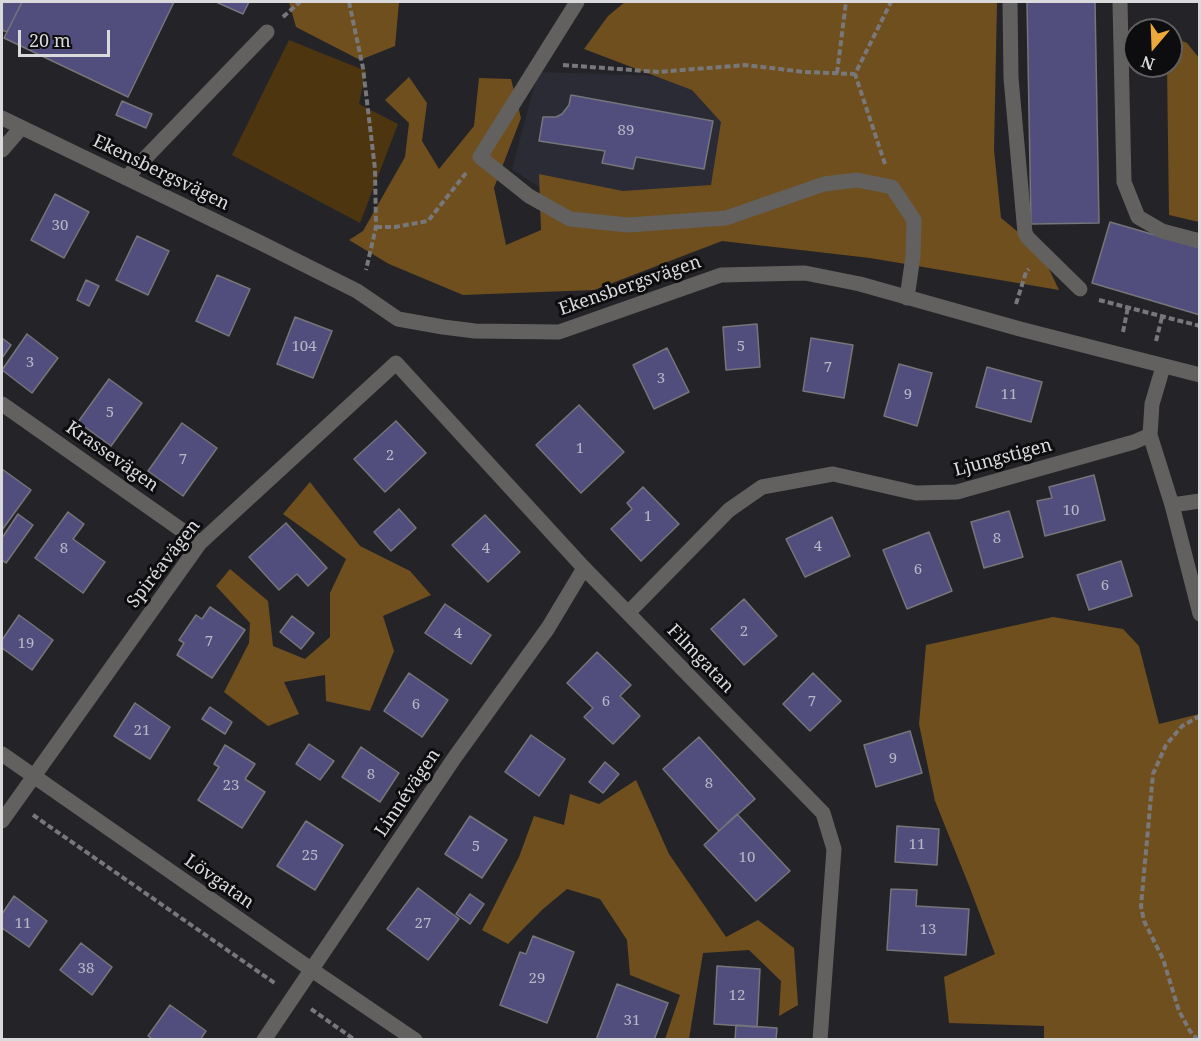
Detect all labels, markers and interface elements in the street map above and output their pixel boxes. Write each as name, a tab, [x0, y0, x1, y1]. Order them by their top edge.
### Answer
scale bar	[21, 18, 112, 56]
north arrow	[1123, 18, 1183, 78]
text: 20 m	[29, 28, 71, 52]
text: N	[1138, 51, 1157, 76]
house number: 89	[618, 122, 634, 140]
street label: Ekensbergsvägen	[89, 131, 233, 215]
house number: 30	[52, 217, 68, 235]
street label: Ekensbergsvägen	[556, 252, 704, 320]
house number: 104	[291, 338, 317, 356]
house number: 5	[737, 338, 745, 356]
house number: 3	[26, 354, 34, 372]
house number: 7	[824, 359, 832, 377]
house number: 3	[657, 370, 665, 388]
house number: 9	[904, 386, 912, 404]
house number: 11	[1001, 386, 1017, 404]
house number: 5	[106, 404, 114, 422]
street label: Krassevägen	[61, 417, 163, 497]
street label: Ljungstigen	[952, 435, 1054, 481]
house number: 1	[576, 440, 584, 458]
house number: 2	[386, 447, 394, 465]
house number: 7	[179, 451, 187, 469]
house number: 10	[1063, 502, 1079, 520]
house number: 1	[644, 508, 652, 526]
street label: Spiréavägen	[123, 515, 205, 613]
house number: 8	[993, 530, 1001, 548]
house number: 4	[814, 538, 822, 556]
house number: 8	[60, 540, 68, 558]
house number: 4	[482, 540, 490, 558]
house number: 6	[914, 561, 922, 579]
house number: 6	[1101, 577, 1109, 595]
street label: Filmgatan	[662, 620, 738, 698]
house number: 2	[740, 623, 748, 641]
house number: 4	[454, 625, 462, 643]
house number: 7	[205, 633, 213, 651]
house number: 19	[18, 635, 34, 653]
house number: 6	[602, 693, 610, 711]
house number: 7	[808, 693, 816, 711]
house number: 6	[412, 696, 420, 714]
house number: 21	[134, 722, 150, 740]
street label: Linnévägen	[371, 745, 445, 841]
house number: 9	[889, 750, 897, 768]
house number: 8	[367, 766, 375, 784]
house number: 8	[705, 775, 713, 793]
house number: 23	[223, 777, 239, 795]
house number: 11	[909, 836, 925, 854]
house number: 5	[472, 838, 480, 856]
house number: 25	[302, 847, 318, 865]
house number: 10	[739, 849, 755, 867]
street label: Lövgatan	[180, 850, 258, 914]
house number: 11	[15, 915, 31, 933]
house number: 27	[415, 915, 431, 933]
house number: 13	[920, 921, 936, 939]
house number: 38	[78, 960, 94, 978]
house number: 29	[529, 970, 545, 988]
house number: 12	[729, 987, 745, 1005]
house number: 31	[624, 1012, 640, 1030]

